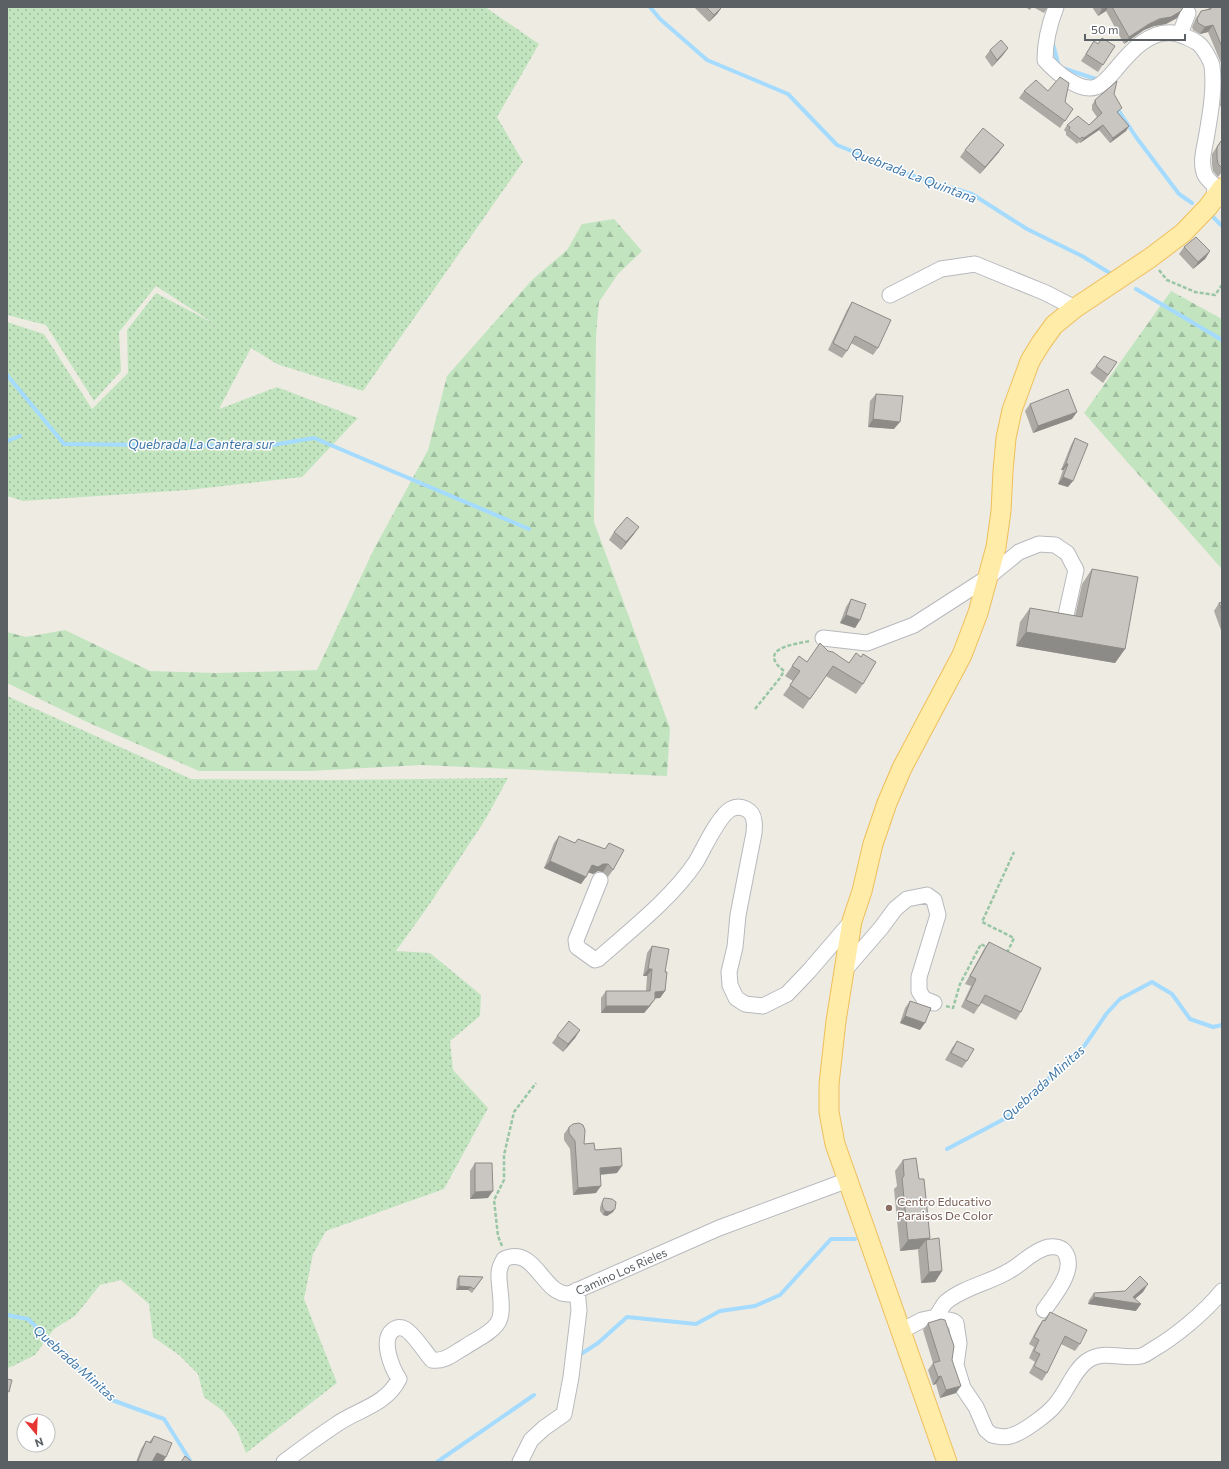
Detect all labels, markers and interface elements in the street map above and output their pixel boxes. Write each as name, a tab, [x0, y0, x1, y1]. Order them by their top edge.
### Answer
scale bar	[1085, 16, 1185, 42]
text: 50 m	[1091, 22, 1119, 36]
water label: Quebrada La Quintana	[849, 144, 979, 206]
water label: Quebrada La Cantera sur	[128, 436, 275, 452]
water label: Quebrada Minitas	[998, 1042, 1088, 1124]
place label: Centro Educativo Paraisos De Color	[897, 1194, 993, 1222]
marker: Centro Educativo Paraisos De Color	[884, 1203, 894, 1213]
street label: Camino Los Rieles	[573, 1245, 669, 1297]
water label: Quebrada Minitas	[30, 1322, 120, 1404]
north arrow	[16, 1413, 56, 1453]
text: N	[33, 1435, 45, 1450]

